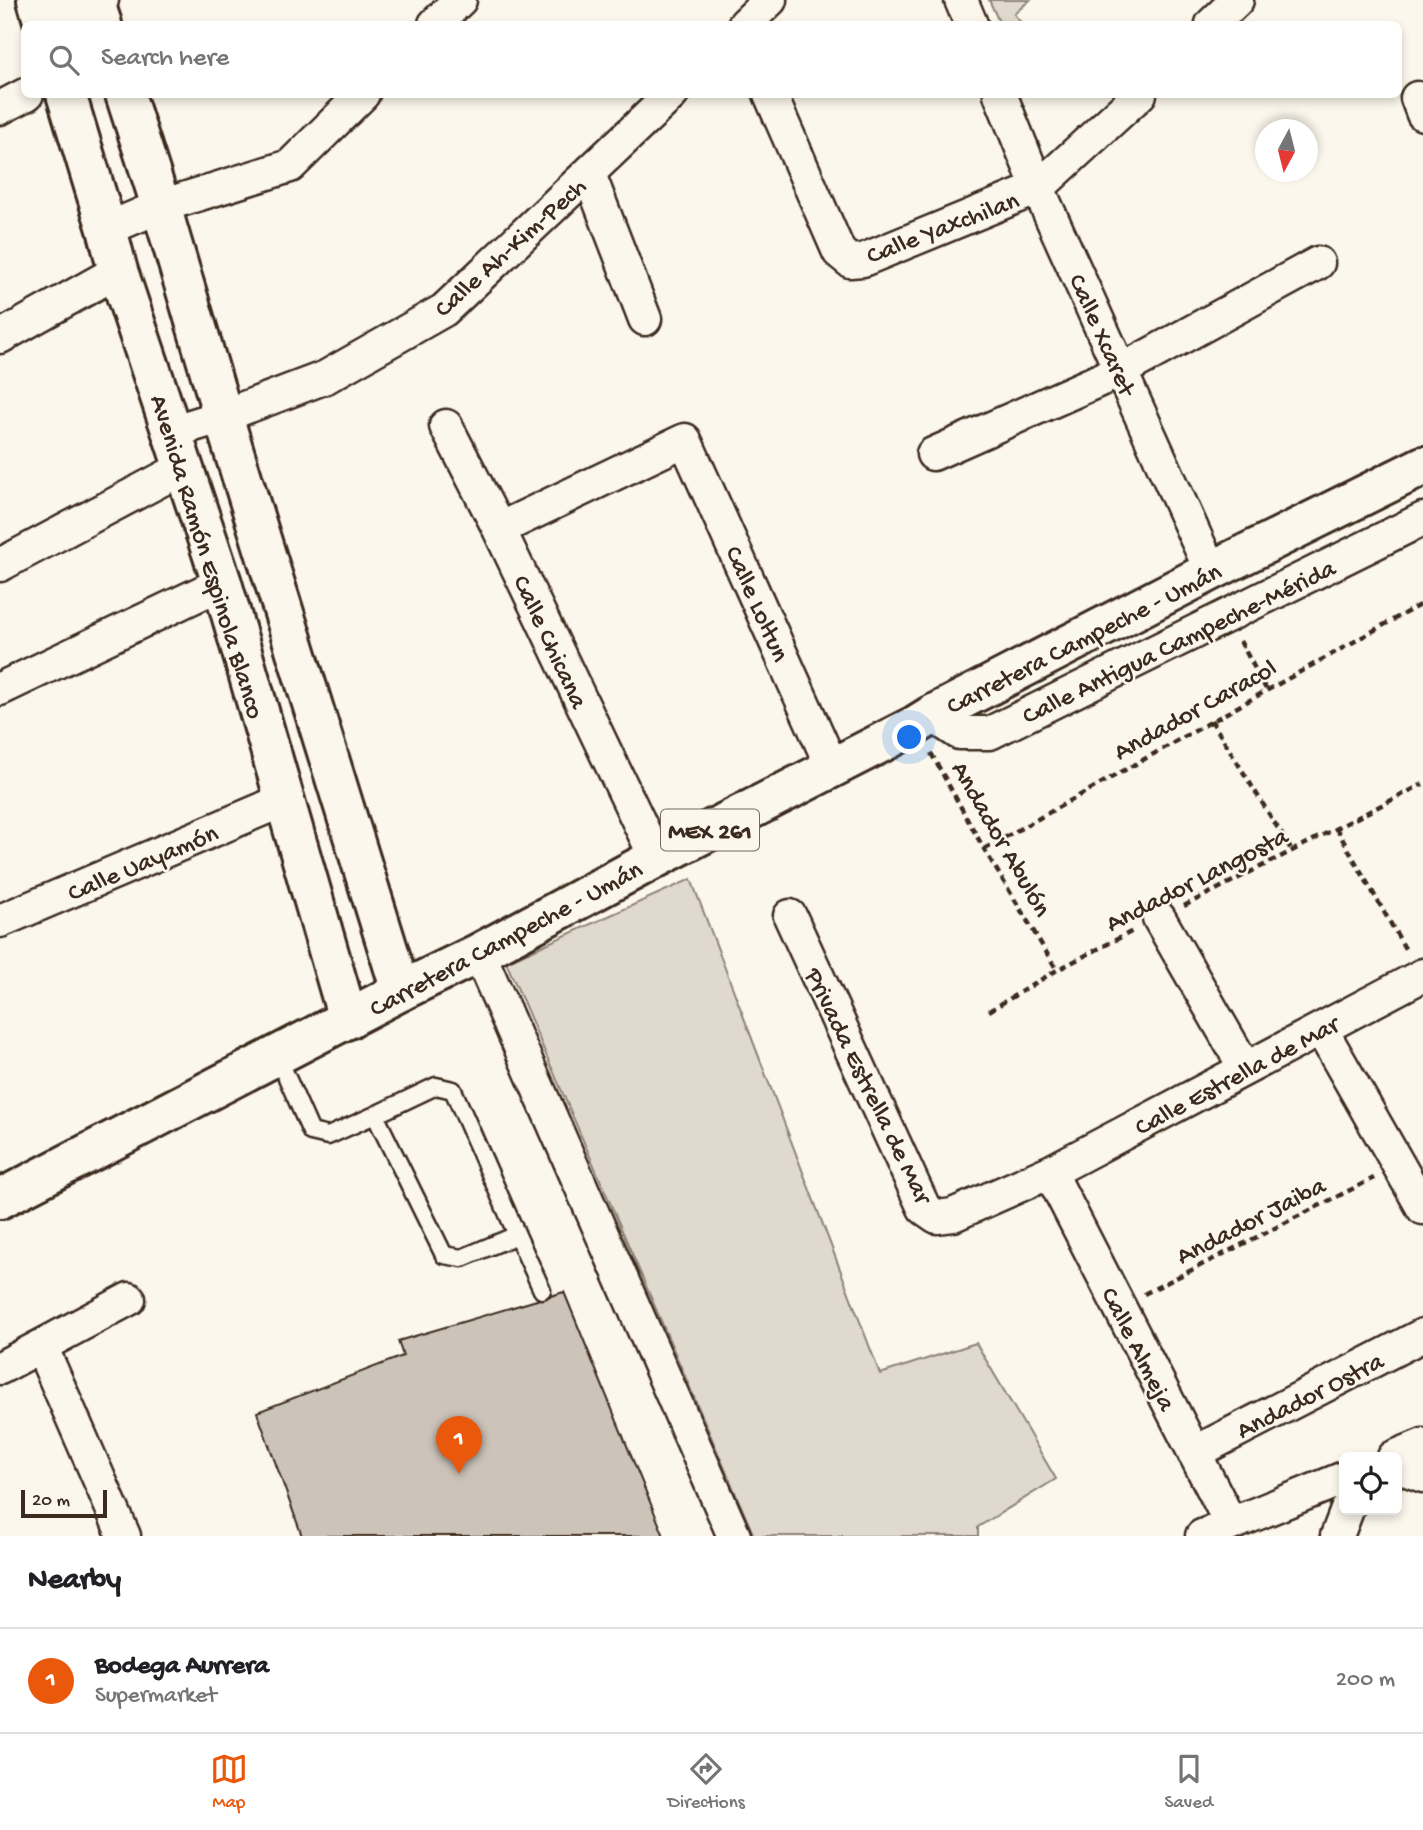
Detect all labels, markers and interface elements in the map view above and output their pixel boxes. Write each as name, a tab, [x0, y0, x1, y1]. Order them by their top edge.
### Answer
search box	[21, 21, 1402, 98]
icon: search	[45, 41, 83, 79]
text: Search here	[101, 44, 229, 75]
north arrow	[1255, 119, 1318, 182]
street label: Calle Ah-Kim-Pech	[429, 173, 595, 326]
street label: Calle Yaxchilan	[863, 187, 1025, 273]
street label: Calle Xcaret	[1059, 270, 1141, 404]
street label: Avenida Ramón Espinola Blanco	[141, 392, 269, 723]
street label: Calle Loltun	[716, 542, 794, 668]
street label: Calle Antigua Campeche-Mérida	[1018, 554, 1343, 734]
street label: Carretera Campeche - Umán	[942, 558, 1228, 724]
street label: Calle Chicana	[504, 571, 593, 716]
street label: Andador Caracol	[1109, 654, 1283, 770]
your location	[892, 720, 926, 754]
street label: Andador Abulón	[942, 757, 1056, 924]
road number: MEX 261	[661, 810, 759, 850]
street label: Calle Uayamón	[64, 819, 224, 911]
street label: Andador Langosta	[1102, 822, 1296, 941]
street label: Carretera Campeche - Umán	[365, 856, 649, 1026]
street label: Privada Estrella de Mar	[795, 963, 938, 1212]
street label: Calle Estrella de Mar	[1131, 1010, 1348, 1145]
street label: Andador Jaiba	[1172, 1171, 1333, 1274]
street label: Calle Almeja	[1092, 1283, 1181, 1418]
street label: Andador Ostra	[1232, 1347, 1391, 1448]
pin: 1	[436, 1416, 482, 1474]
map controls	[1339, 1452, 1402, 1515]
button: locate	[1339, 1452, 1402, 1515]
scale bar	[21, 1487, 107, 1519]
text: 20 m	[32, 1490, 70, 1513]
text: Nearby	[28, 1564, 121, 1599]
text: Bodega Aurrera	[95, 1652, 269, 1683]
text: 1	[46, 1667, 56, 1694]
text: 200 m	[1336, 1667, 1395, 1694]
text: Supermarket	[95, 1683, 217, 1710]
tab: Map	[210, 1750, 248, 1815]
tab: Directions	[668, 1750, 745, 1815]
tab: Saved	[1164, 1750, 1213, 1815]

